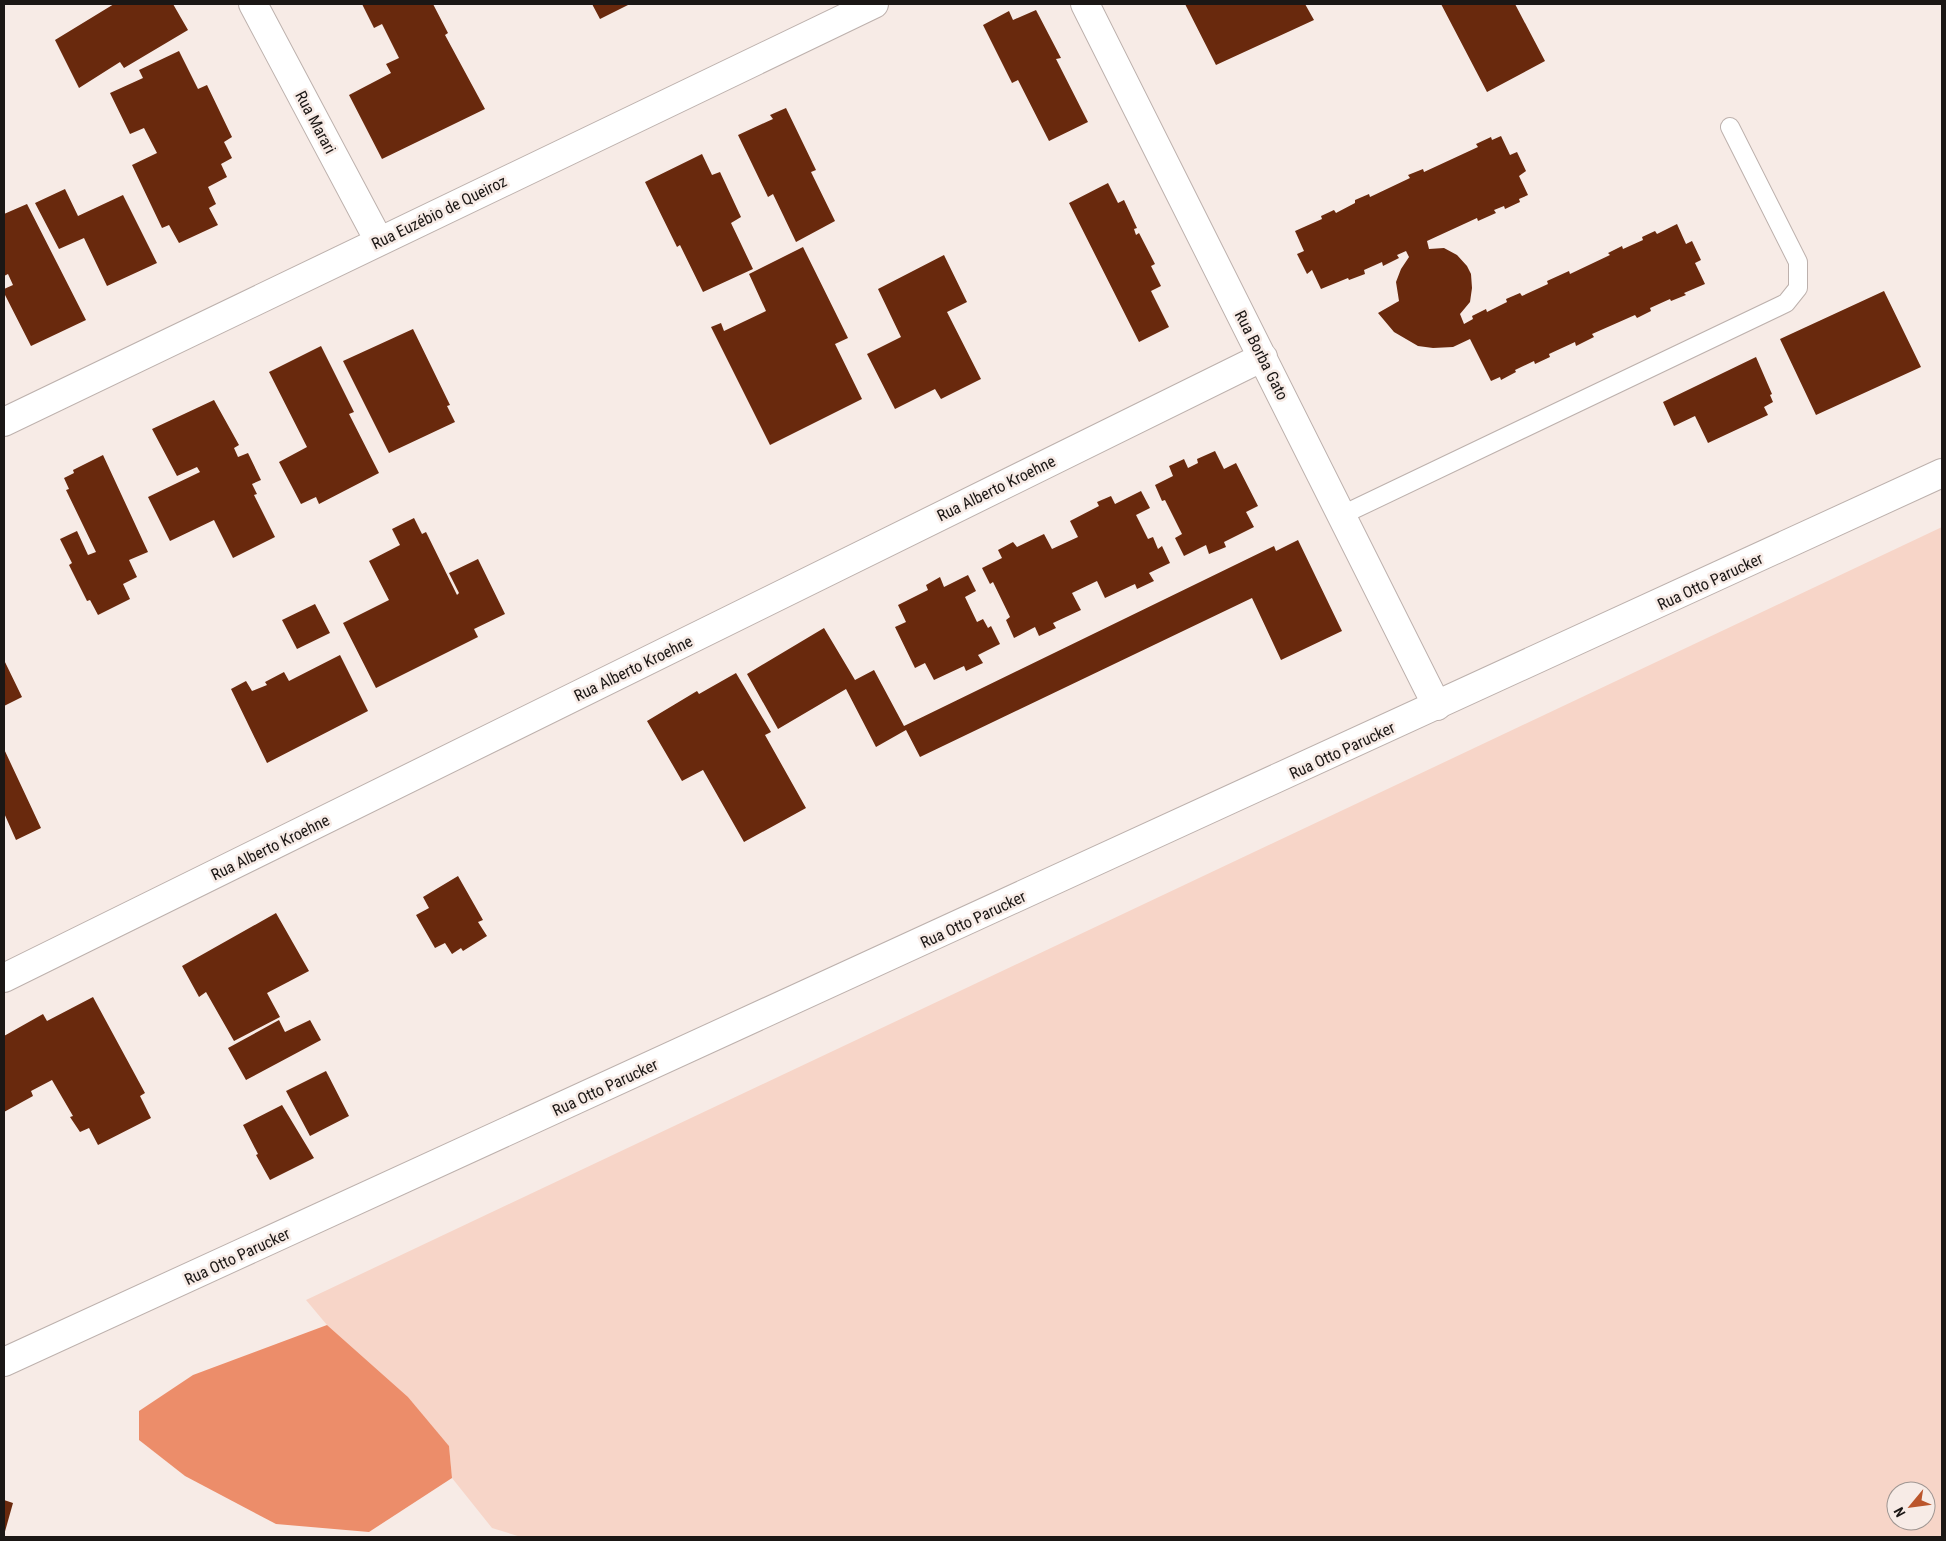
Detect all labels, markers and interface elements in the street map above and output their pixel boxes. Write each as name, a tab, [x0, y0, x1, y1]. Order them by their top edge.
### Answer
street label: Rua Marari	[291, 88, 340, 157]
street label: Rua Euzébio de Queiroz	[369, 171, 510, 253]
street label: Rua Borba Gato	[1231, 307, 1292, 403]
street label: Rua Alberto Kroehne	[934, 452, 1059, 525]
street label: Rua Otto Parucker	[1655, 549, 1766, 614]
street label: Rua Alberto Kroehne	[571, 632, 696, 705]
street label: Rua Otto Parucker	[1287, 718, 1398, 783]
street label: Rua Alberto Kroehne	[208, 811, 333, 884]
street label: Rua Otto Parucker	[918, 887, 1029, 952]
street label: Rua Otto Parucker	[550, 1055, 661, 1120]
street label: Rua Otto Parucker	[182, 1224, 293, 1289]
north arrow	[1886, 1481, 1936, 1531]
text: N	[1891, 1505, 1909, 1520]

